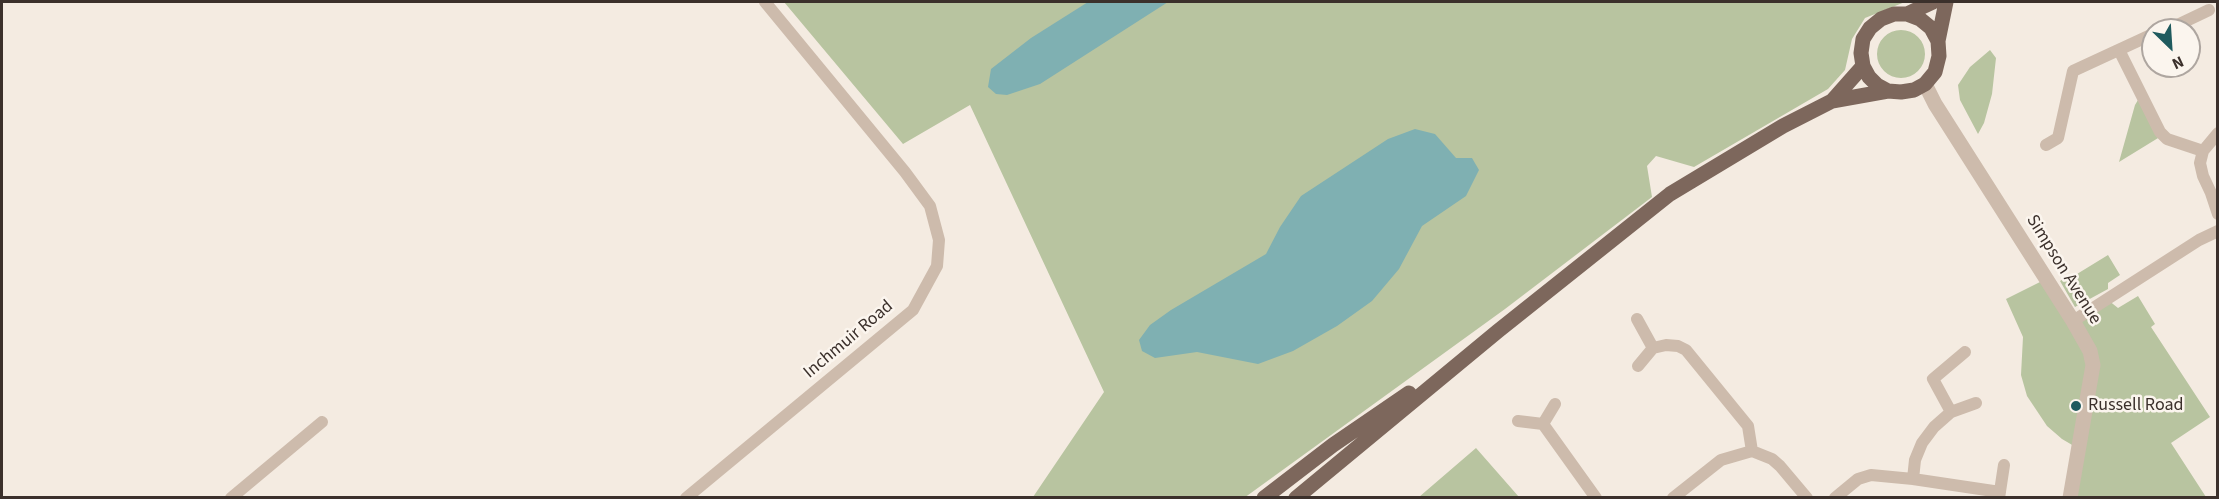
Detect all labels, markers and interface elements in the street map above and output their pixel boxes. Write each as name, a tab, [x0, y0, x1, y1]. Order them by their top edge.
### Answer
north arrow	[2141, 18, 2201, 78]
text: N	[2168, 50, 2187, 75]
street label: Simpson Avenue	[2021, 211, 2105, 329]
street label: Inchmuir Road	[800, 296, 898, 384]
place label: Russell Road	[2088, 395, 2183, 417]
marker: Russell Road	[2069, 399, 2083, 413]

